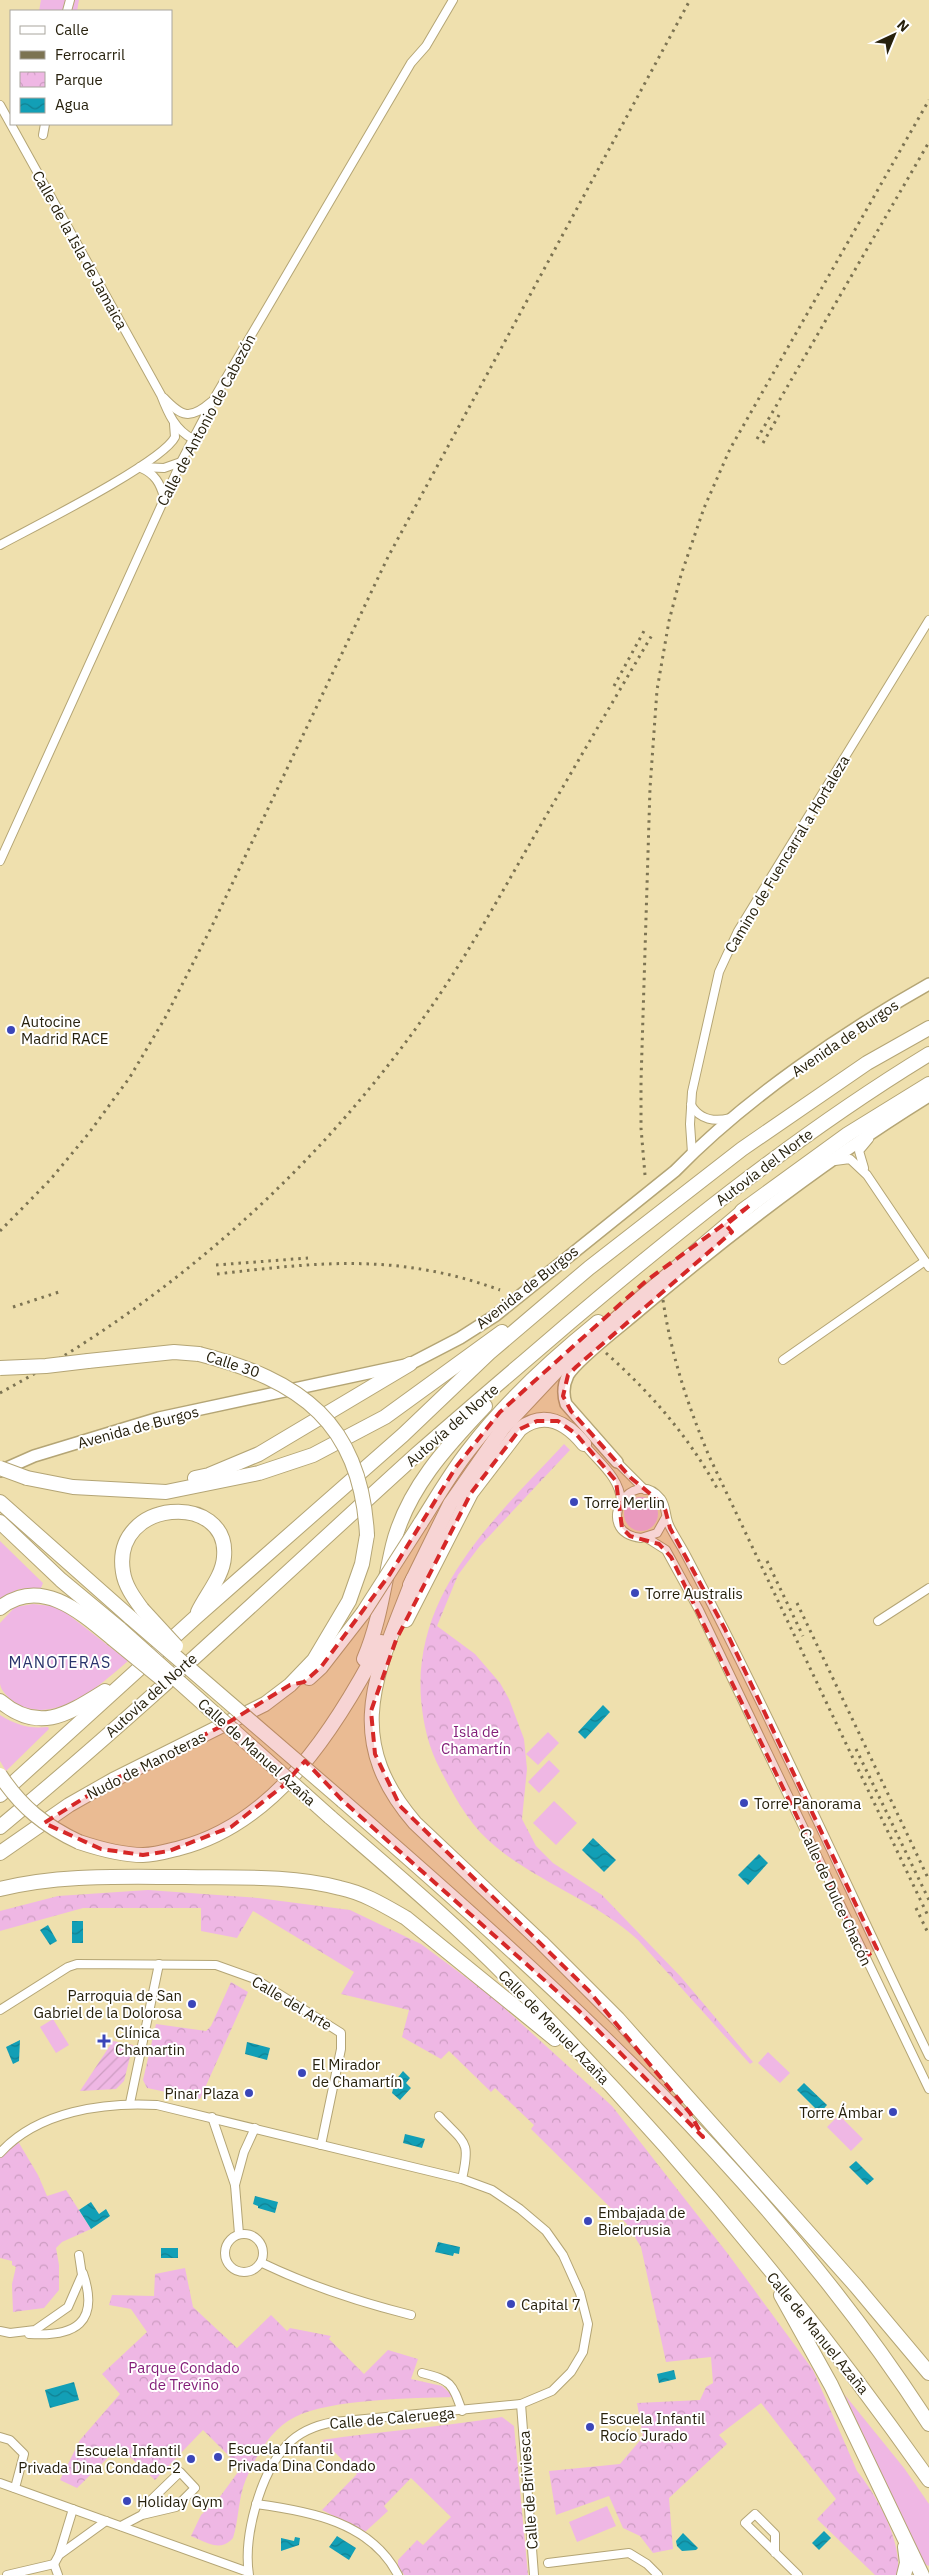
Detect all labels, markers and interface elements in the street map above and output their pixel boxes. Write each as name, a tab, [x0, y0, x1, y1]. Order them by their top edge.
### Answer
legend	[10, 10, 172, 125]
north arrow	[869, 10, 919, 60]
text: N	[893, 16, 913, 36]
text: Calle	[55, 20, 89, 39]
text: Ferrocarril	[55, 45, 125, 64]
text: Parque	[55, 70, 103, 89]
text: Agua	[55, 95, 89, 114]
street label: Calle de la Isla de Jamaica	[28, 167, 132, 333]
street label: Calle de Antonio de Cabezón	[153, 331, 259, 509]
street label: Camino de Fuencarral a Hortaleza	[720, 752, 854, 956]
street label: Avenida de Burgos	[788, 995, 902, 1081]
place label: Autocine Madrid RACE	[21, 1012, 108, 1048]
marker: Autocine Madrid RACE	[5, 1024, 17, 1036]
street label: Autovía del Norte	[712, 1124, 816, 1210]
street label: Avenida de Burgos	[472, 1241, 582, 1333]
street label: Calle 30	[204, 1346, 262, 1382]
street label: Autovía del Norte	[402, 1379, 502, 1471]
street label: Avenida de Burgos	[75, 1402, 201, 1452]
place label: Torre Merlin	[584, 1493, 665, 1512]
marker: Torre Merlin	[568, 1496, 580, 1508]
place label: Torre Australis	[645, 1584, 743, 1603]
marker: Torre Australis	[629, 1587, 641, 1599]
street label: Autovía del Norte	[101, 1649, 201, 1741]
district label: MANOTERAS	[9, 1652, 111, 1672]
street label: Calle de Manuel Azaña	[194, 1694, 320, 1810]
park label: Isla de Chamartín	[441, 1722, 511, 1758]
street label: Nudo de Manoteras	[83, 1727, 209, 1803]
place label: Torre Panorama	[754, 1794, 861, 1813]
marker: Torre Panorama	[738, 1797, 750, 1809]
street label: Calle de Dulce Chacón	[796, 1825, 876, 1969]
street label: Calle de Manuel Azaña	[494, 1966, 614, 2088]
street label: Calle del Arte	[248, 1972, 336, 2034]
place label: Parroquia de San Gabriel de la Dolorosa	[34, 1986, 182, 2022]
marker: Parroquia de San Gabriel de la Dolorosa	[186, 1998, 198, 2010]
place label: Clínica Chamartin	[115, 2023, 185, 2059]
marker: Clínica Chamartin	[97, 2034, 111, 2048]
place label: El Mirador de Chamartín	[312, 2055, 403, 2091]
marker: El Mirador de Chamartín	[296, 2067, 308, 2079]
place label: Pinar Plaza	[164, 2084, 239, 2103]
marker: Pinar Plaza	[243, 2087, 255, 2099]
place label: Torre Ámbar	[799, 2103, 883, 2122]
marker: Torre Ámbar	[887, 2106, 899, 2118]
place label: Embajada de Bielorrusia	[598, 2203, 686, 2239]
marker: Embajada de Bielorrusia	[582, 2215, 594, 2227]
street label: Calle de Manuel Azaña	[763, 2268, 873, 2398]
place label: Capital 7	[521, 2295, 581, 2314]
marker: Capital 7	[505, 2298, 517, 2310]
park label: Parque Condado de Treviño	[128, 2358, 240, 2394]
street label: Calle de Caleruega	[329, 2403, 455, 2433]
place label: Escuela Infantil Rocío Jurado	[600, 2409, 705, 2445]
marker: Escuela Infantil Rocío Jurado	[584, 2421, 596, 2433]
street label: Calle de Briviesca	[514, 2430, 542, 2550]
place label: Escuela Infantil Privada Dina Condado	[228, 2439, 376, 2475]
place label: Escuela Infantil Privada Dina Condado-2	[18, 2441, 181, 2477]
marker: Escuela Infantil Privada Dina Condado	[212, 2451, 224, 2463]
marker: Escuela Infantil Privada Dina Condado-2	[185, 2453, 197, 2465]
place label: Holiday Gym	[137, 2492, 223, 2511]
marker: Holiday Gym	[121, 2495, 133, 2507]

